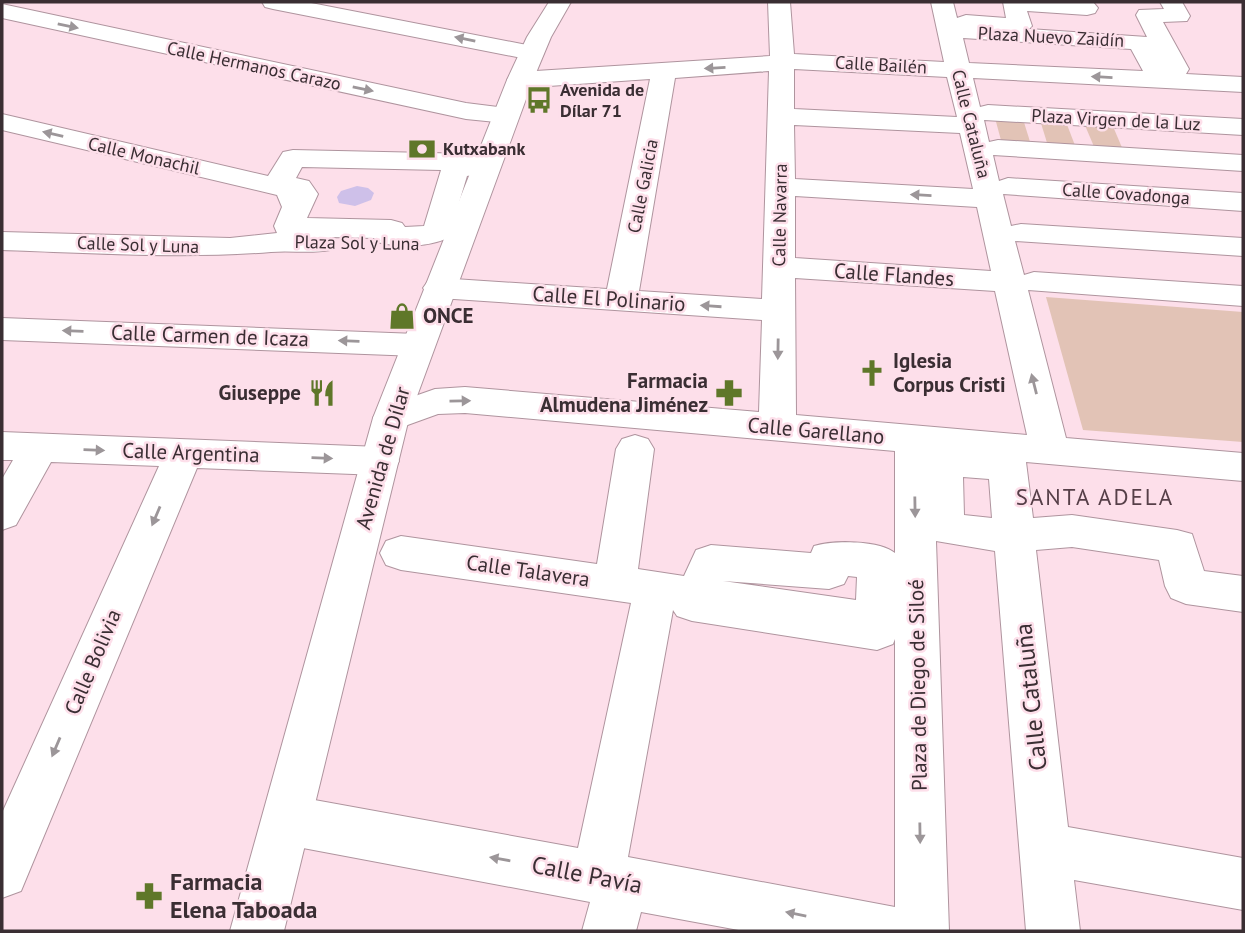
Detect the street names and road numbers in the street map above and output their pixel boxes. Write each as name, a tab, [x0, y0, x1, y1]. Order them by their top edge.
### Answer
street label: Plaza Nuevo Zaidín	[977, 21, 1125, 52]
street label: Calle Hermanos Carazo	[165, 36, 343, 95]
street label: Calle Bailén	[835, 51, 928, 78]
street label: Calle Cataluña	[947, 67, 996, 181]
street label: Plaza Virgen de la Luz	[1031, 104, 1201, 135]
street label: Calle Monachil	[86, 131, 203, 180]
street label: Calle Galicia	[622, 137, 663, 235]
street label: Calle Navarra	[767, 163, 792, 267]
street label: Calle Covadonga	[1061, 178, 1191, 209]
street label: Plaza Sol y Luna	[294, 230, 420, 255]
street label: Calle Sol y Luna	[76, 231, 200, 258]
street label: Calle Flandes	[833, 257, 955, 292]
street label: Calle El Polinario	[532, 280, 687, 317]
street label: Calle Carmen de Icaza	[111, 319, 309, 352]
street label: Avenida de Dílar	[349, 383, 416, 532]
street label: Calle Garellano	[747, 411, 886, 450]
street label: Calle Argentina	[122, 437, 260, 468]
street label: Calle Talavera	[465, 548, 592, 593]
street label: Plaza de Diego de Siloé	[902, 579, 933, 791]
street label: Calle Bolivia	[58, 605, 127, 719]
street label: Calle Cataluña	[1007, 622, 1054, 772]
street label: Calle Pavía	[529, 849, 645, 900]

